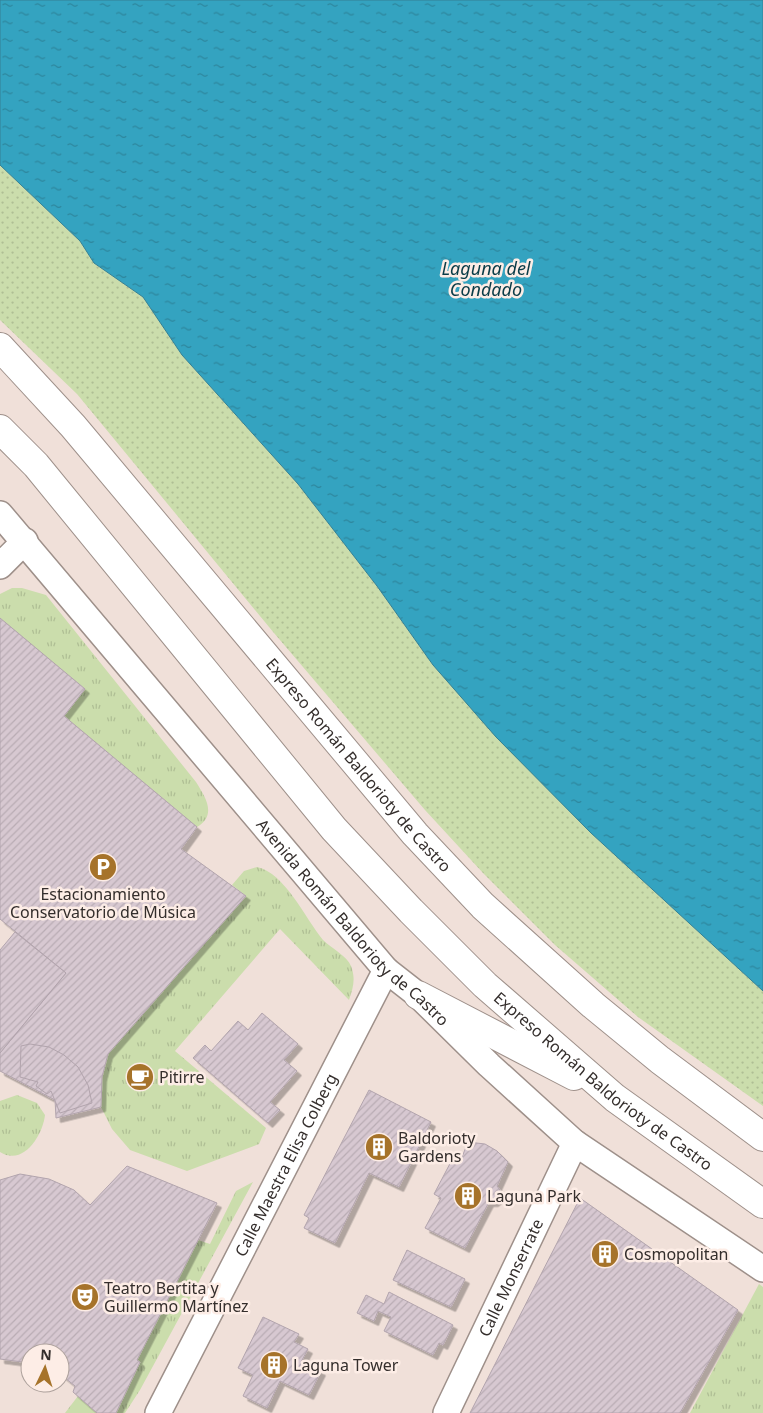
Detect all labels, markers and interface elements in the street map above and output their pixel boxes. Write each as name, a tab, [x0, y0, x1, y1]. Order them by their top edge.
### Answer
water label: Laguna del Condado	[441, 256, 531, 301]
street label: Expreso Román Baldorioty de Castro	[261, 653, 456, 877]
street label: Avenida Román Baldorioty de Castro	[252, 814, 454, 1031]
parking icon: Estacionamiento Conservatorio de Música	[88, 852, 118, 882]
place label: Estacionamiento Conservatorio de Música	[10, 883, 196, 923]
street label: Expreso Román Baldorioty de Castro	[489, 987, 717, 1176]
cafe icon: Pitirre	[125, 1062, 155, 1092]
place label: Pitirre	[159, 1066, 205, 1088]
street label: Calle Maestra Elisa Colberg	[229, 1070, 342, 1260]
place label: Baldorioty Gardens	[398, 1127, 476, 1167]
building icon: Baldorioty Gardens	[364, 1132, 394, 1162]
building icon: Laguna Park	[453, 1181, 483, 1211]
place label: Laguna Park	[487, 1185, 581, 1207]
street label: Calle Monserrate	[473, 1215, 548, 1340]
building icon: Cosmopolitan	[590, 1239, 620, 1269]
place label: Cosmopolitan	[624, 1243, 729, 1265]
place label: Teatro Bertita y Guillermo Martínez	[104, 1277, 249, 1317]
theatre icon: Teatro Bertita y Guillermo Martínez	[70, 1282, 100, 1312]
north arrow	[20, 1343, 70, 1393]
text: N	[40, 1345, 52, 1364]
building icon: Laguna Tower	[259, 1350, 289, 1380]
place label: Laguna Tower	[293, 1354, 399, 1376]

